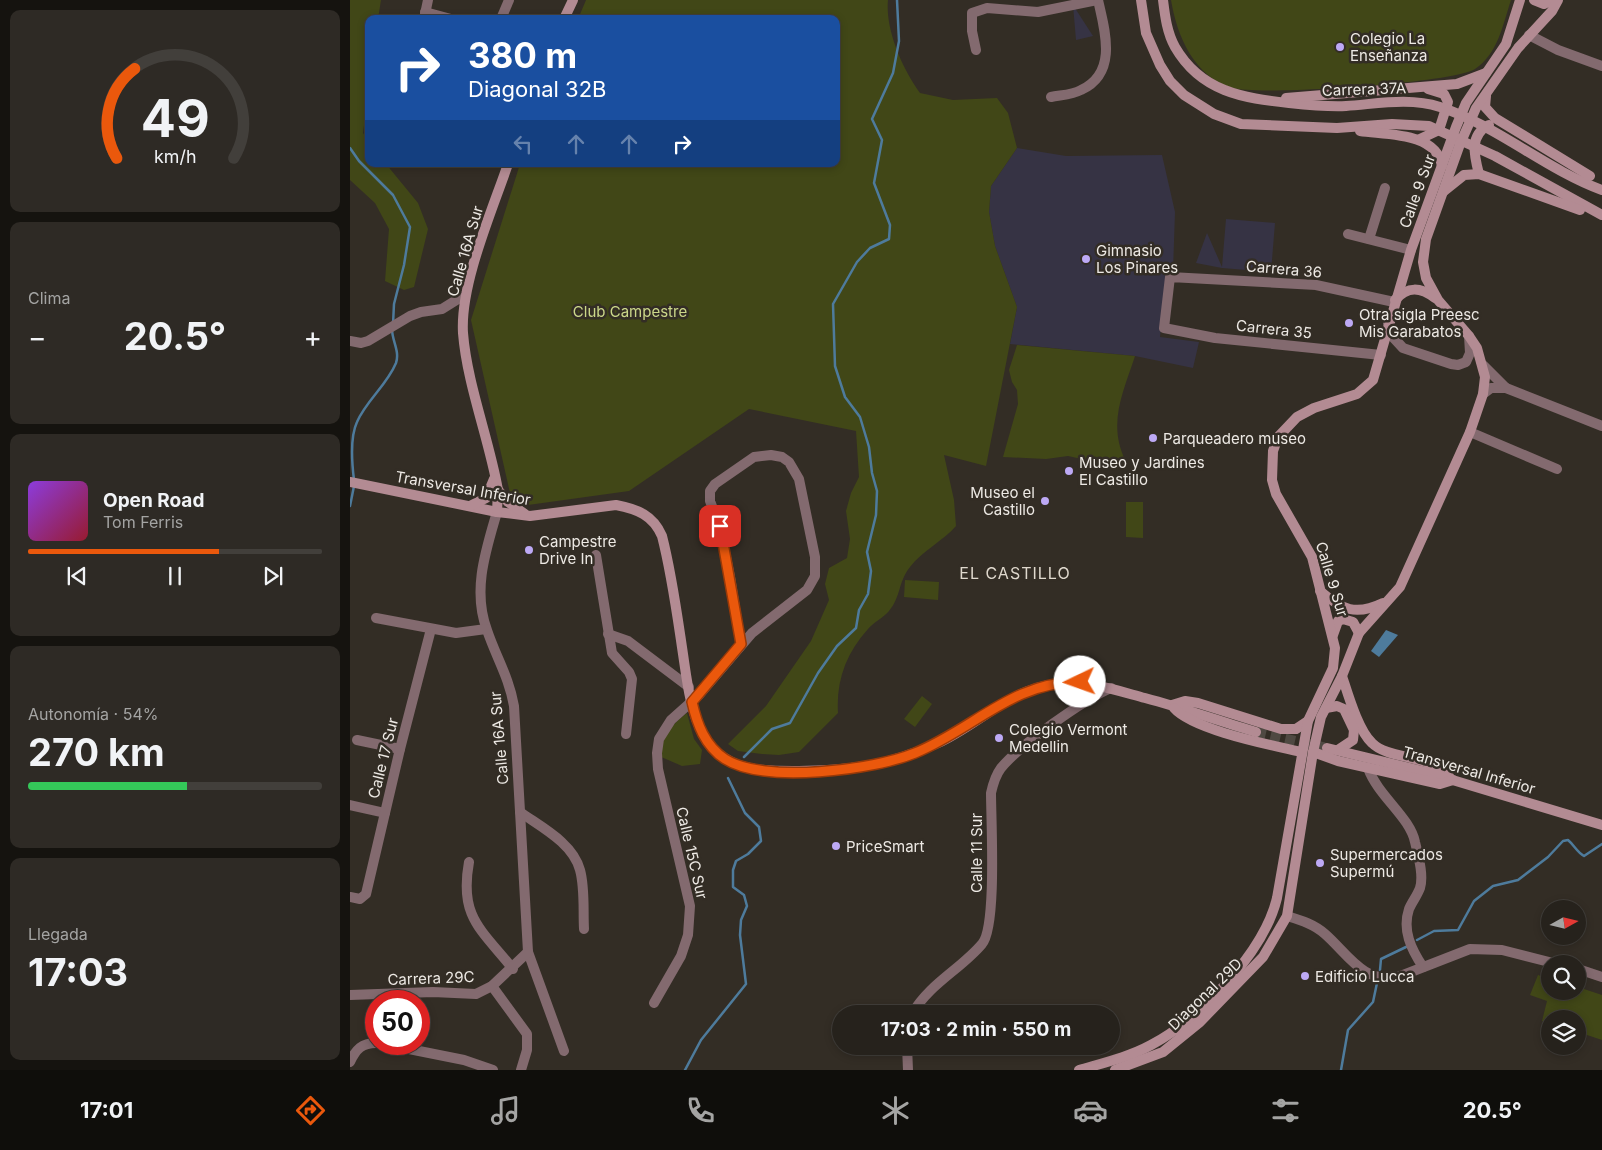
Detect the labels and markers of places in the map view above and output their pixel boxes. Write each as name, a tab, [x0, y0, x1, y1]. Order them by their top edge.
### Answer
place label: Colegio La Enseñanza	[1350, 29, 1427, 65]
marker: Colegio La Enseñanza	[1334, 41, 1346, 53]
place label: Gimnasio Los Pinares	[1096, 241, 1178, 277]
marker: Gimnasio Los Pinares	[1080, 253, 1092, 265]
place label: Otra sigla Preesc Mis Garabatos	[1359, 305, 1480, 341]
marker: Otra sigla Preesc Mis Garabatos	[1343, 317, 1355, 329]
place label: Parqueadero museo	[1163, 429, 1306, 448]
marker: Parqueadero museo	[1147, 432, 1159, 444]
place label: Museo y Jardines El Castillo	[1079, 453, 1205, 489]
marker: Museo y Jardines El Castillo	[1063, 465, 1075, 477]
place label: Museo el Castillo	[970, 483, 1035, 519]
marker: Museo el Castillo	[1039, 495, 1051, 507]
pin	[699, 505, 741, 547]
place label: Campestre Drive In	[539, 532, 616, 568]
marker: Campestre Drive In	[523, 544, 535, 556]
place label: Colegio Vermont Medellin	[1009, 720, 1128, 756]
marker: Colegio Vermont Medellin	[993, 732, 1005, 744]
place label: PriceSmart	[846, 837, 924, 856]
marker: PriceSmart	[830, 840, 842, 852]
place label: Supermercados Supermú	[1330, 845, 1443, 881]
marker: Supermercados Supermú	[1314, 857, 1326, 869]
place label: Edificio Lucca	[1315, 967, 1415, 986]
marker: Edificio Lucca	[1299, 970, 1311, 982]

